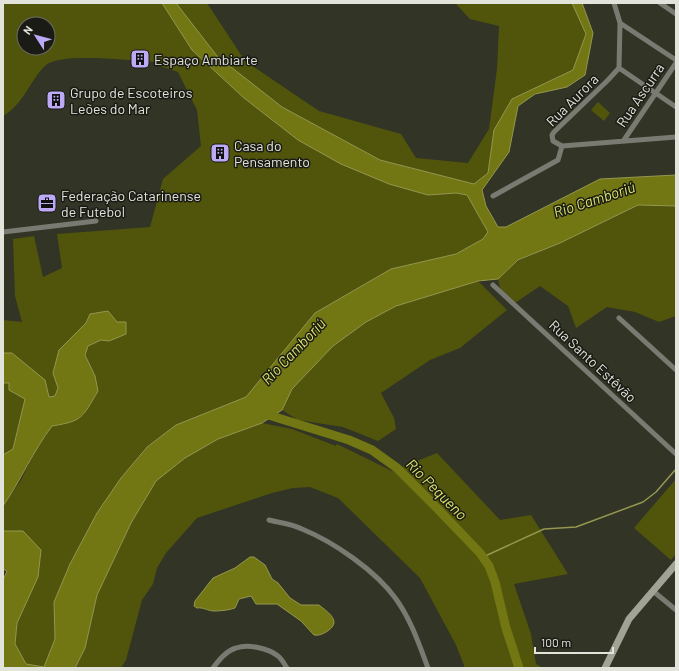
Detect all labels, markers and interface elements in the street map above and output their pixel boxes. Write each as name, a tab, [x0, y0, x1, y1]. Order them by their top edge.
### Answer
north arrow	[16, 16, 56, 56]
text: N	[20, 23, 35, 37]
building icon: Espaço Ambiarte	[129, 48, 151, 70]
place label: Espaço Ambiarte	[154, 51, 258, 68]
street label: Rua Ascurra	[612, 60, 668, 130]
street label: Rua Aurora	[542, 70, 602, 130]
place label: Grupo de Escoteiros Leões do Mar	[70, 84, 193, 117]
building icon: Grupo de Escoteiros Leões do Mar	[45, 89, 67, 111]
place label: Casa do Pensamento	[234, 137, 310, 170]
building icon: Casa do Pensamento	[209, 142, 231, 164]
water label: Rio Camboriú	[551, 177, 637, 221]
place label: Federação Catarinense de Futebol	[61, 187, 201, 220]
office icon: Federação Catarinense de Futebol	[36, 192, 58, 214]
water label: Rio Camboriú	[257, 314, 329, 388]
street label: Rua Santo Estêvão	[546, 316, 640, 406]
water label: Rio Pequeno	[403, 455, 471, 523]
scale bar	[535, 629, 613, 655]
text: 100 m	[541, 635, 571, 649]

